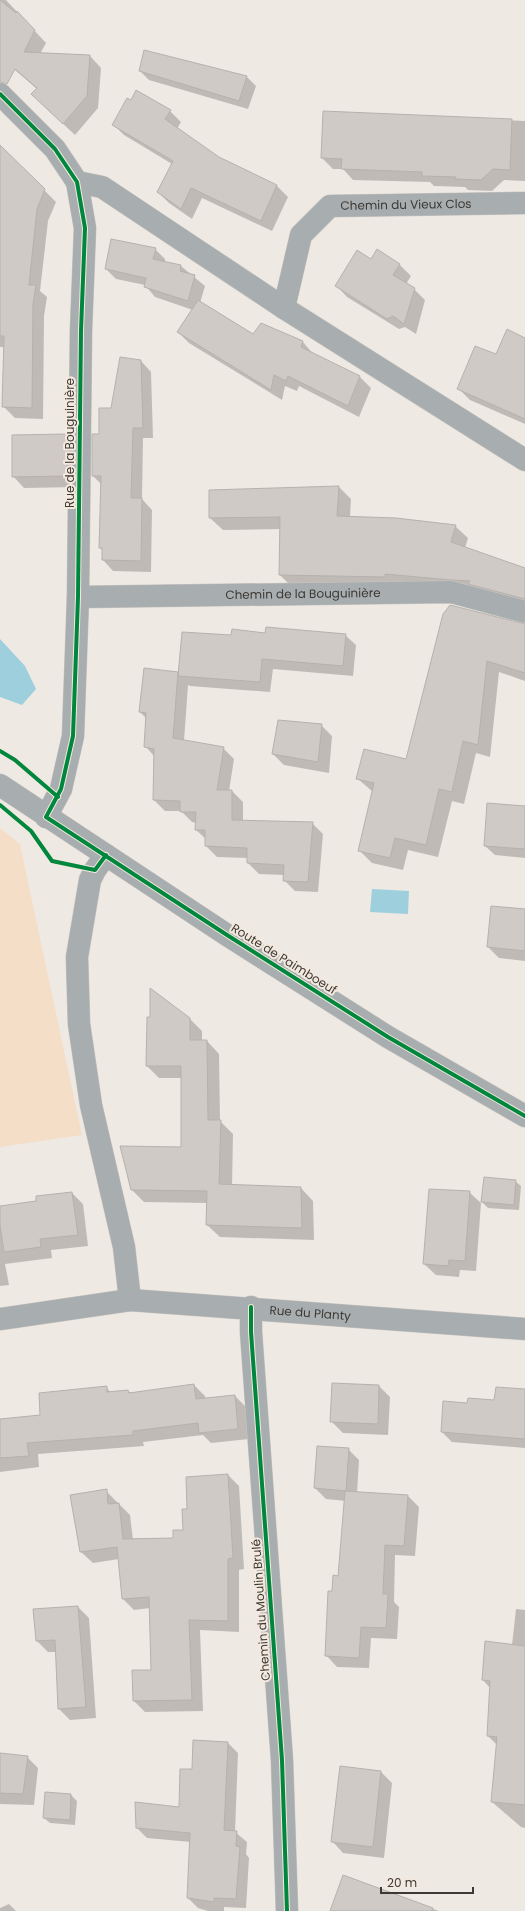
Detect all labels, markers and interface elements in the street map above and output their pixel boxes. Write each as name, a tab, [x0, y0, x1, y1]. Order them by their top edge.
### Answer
street label: Chemin du Vieux Clos	[340, 195, 472, 214]
street label: Rue de la Bouguinière	[61, 378, 78, 508]
street label: Chemin de la Bouguinière	[225, 584, 381, 603]
street label: Route de Paimboeuf	[228, 919, 340, 998]
street label: Rue du Planty	[269, 1301, 352, 1324]
street label: Chemin du Moulin Brulé	[247, 1539, 274, 1681]
scale bar	[381, 1869, 473, 1895]
text: 20 m	[387, 1874, 417, 1891]

